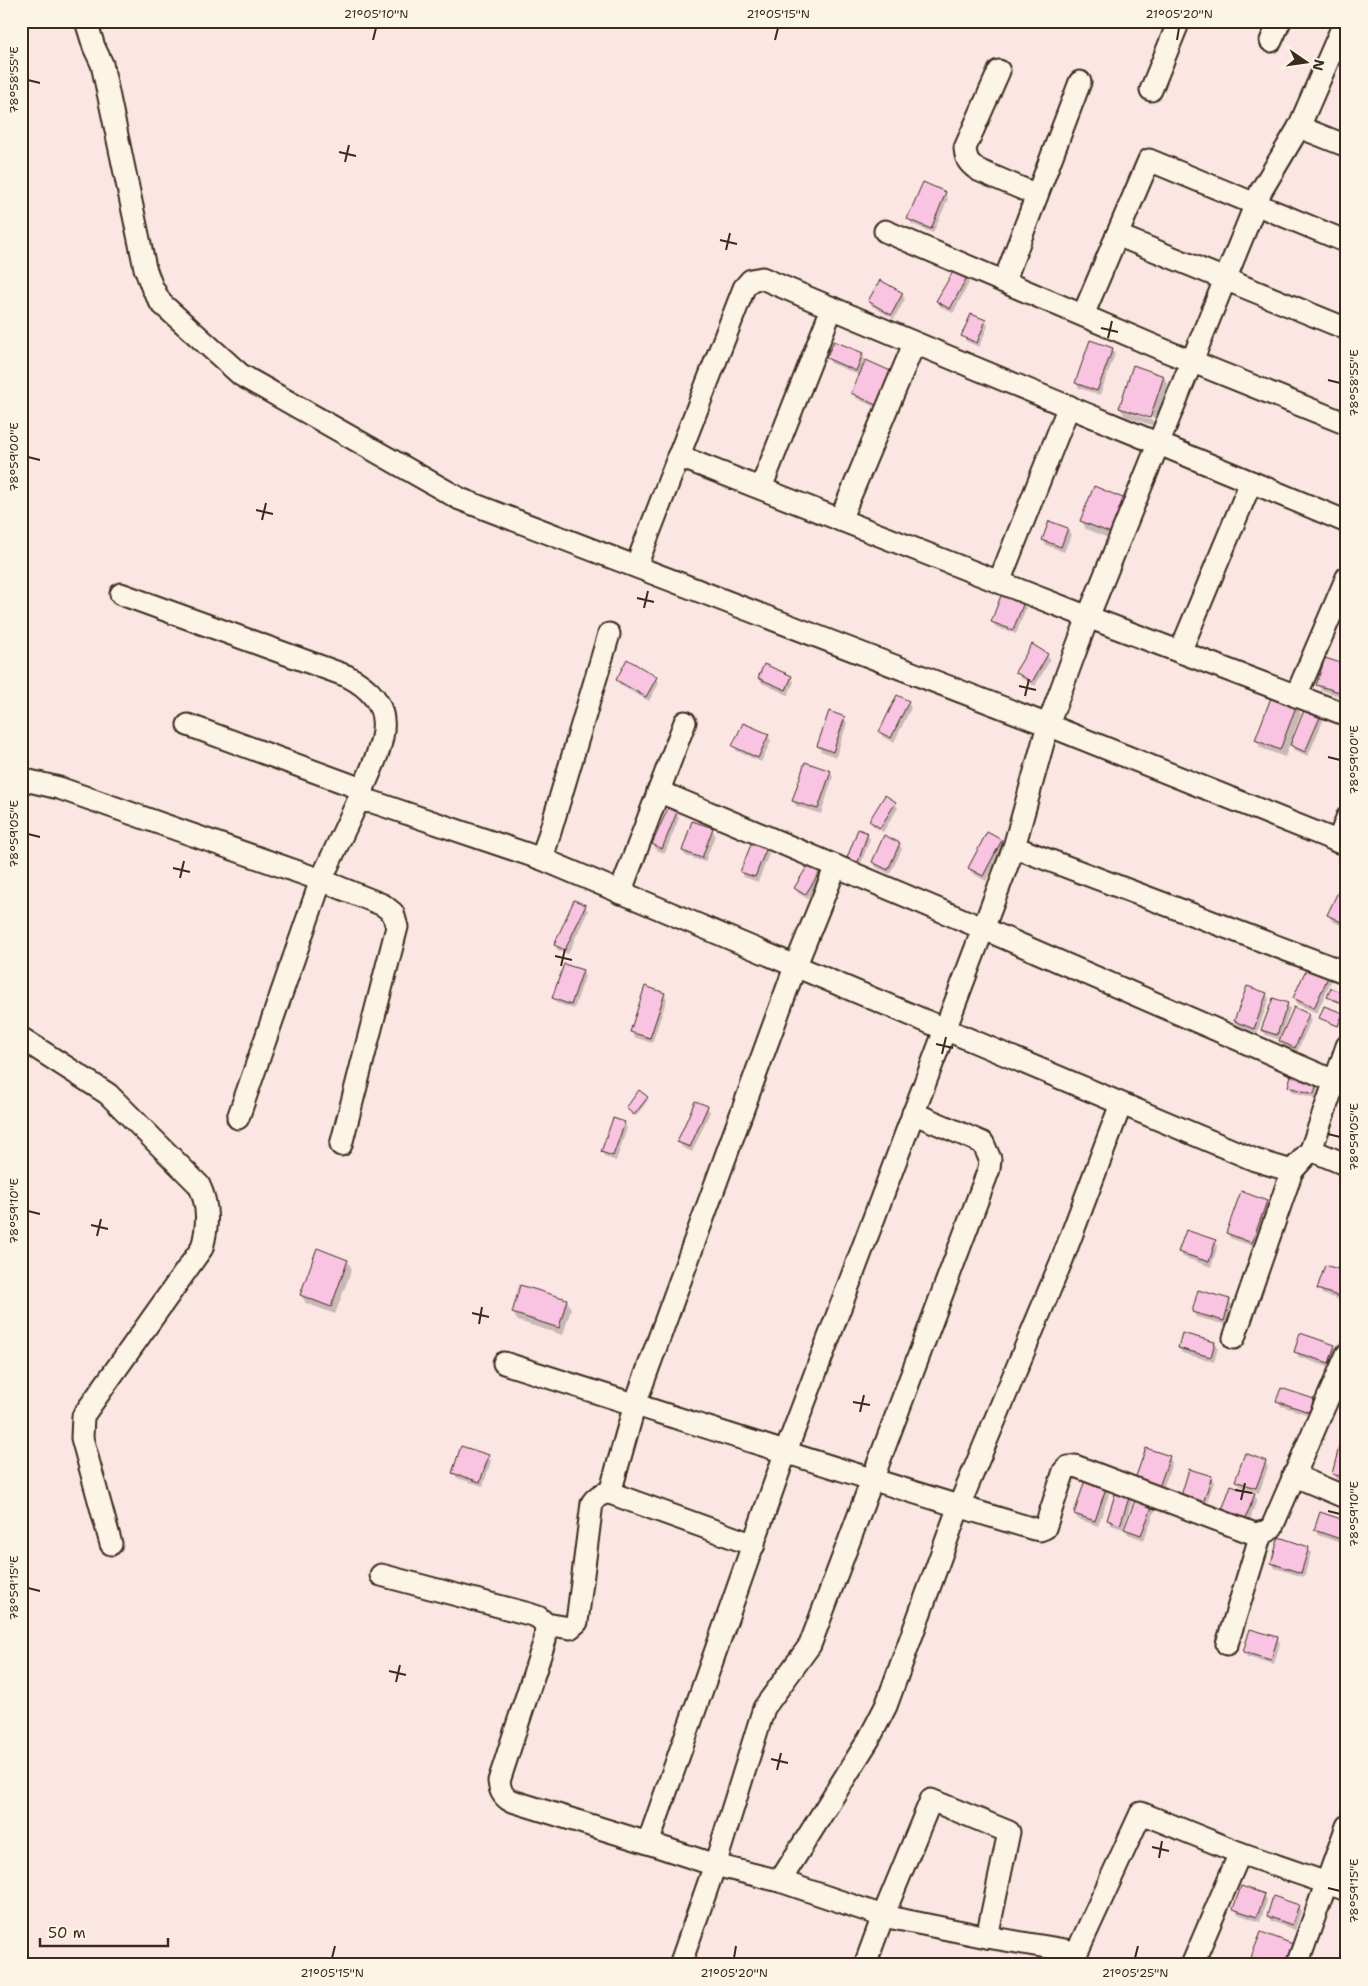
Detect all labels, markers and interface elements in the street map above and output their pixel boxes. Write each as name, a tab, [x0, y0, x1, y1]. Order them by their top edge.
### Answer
text: 21°05'10"N	[344, 6, 408, 22]
text: 21°05'15"N	[746, 6, 810, 22]
text: 21°05'20"N	[1145, 6, 1213, 22]
north arrow	[1280, 38, 1330, 88]
text: 78°58'55"E	[6, 46, 22, 114]
text: N	[1309, 57, 1329, 72]
text: 78°58'55"E	[1346, 349, 1362, 417]
text: 78°59'00"E	[6, 422, 22, 492]
text: 78°59'00"E	[1346, 725, 1362, 795]
text: 78°59'05"E	[6, 800, 22, 868]
text: 78°59'05"E	[1346, 1103, 1362, 1171]
text: 78°59'10"E	[6, 1178, 22, 1244]
text: 78°59'10"E	[1346, 1481, 1362, 1547]
text: 78°59'15"E	[6, 1555, 22, 1621]
text: 78°59'15"E	[1346, 1858, 1362, 1924]
scale bar	[40, 1916, 168, 1948]
text: 50 m	[48, 1923, 86, 1943]
text: 21°05'15"N	[300, 1965, 364, 1981]
text: 21°05'20"N	[700, 1965, 768, 1981]
text: 21°05'25"N	[1102, 1965, 1168, 1981]

